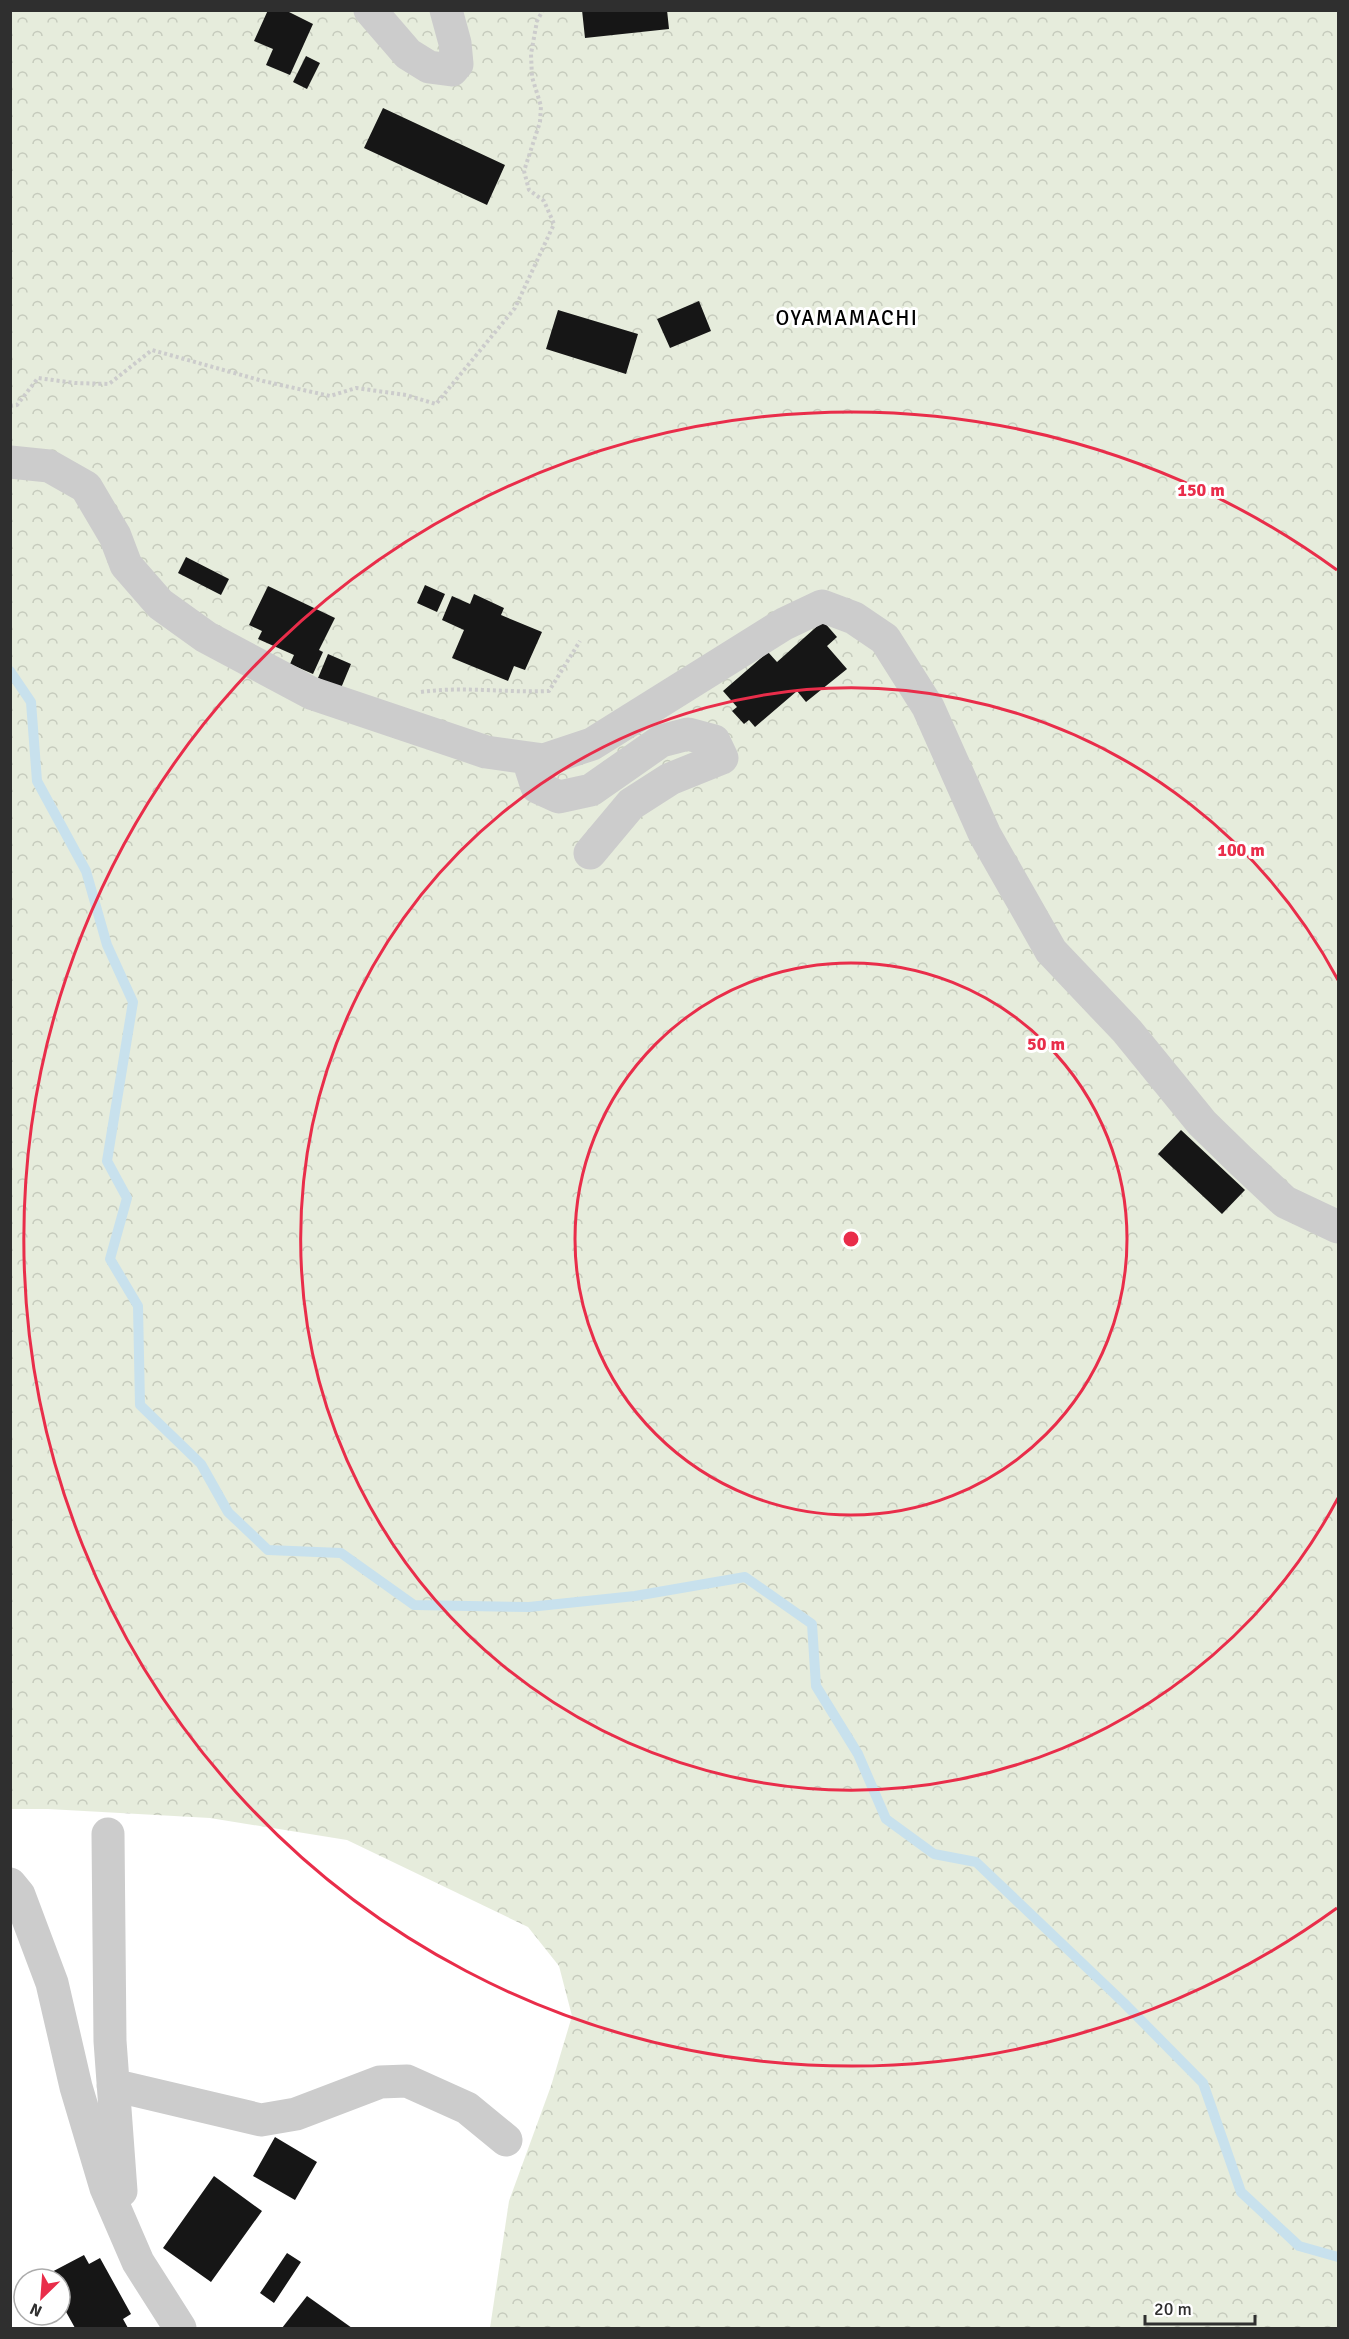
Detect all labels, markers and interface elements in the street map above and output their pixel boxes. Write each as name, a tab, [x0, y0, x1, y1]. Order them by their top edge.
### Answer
district label: OYAMAMACHI	[775, 305, 919, 331]
text: 150 m	[1177, 479, 1225, 501]
text: 100 m	[1217, 839, 1265, 861]
text: 50 m	[1027, 1033, 1065, 1055]
centre of rings	[841, 1229, 861, 1249]
north arrow	[12, 2267, 72, 2327]
scale bar	[1145, 2288, 1254, 2326]
text: N	[27, 2298, 45, 2321]
text: 20 m	[1154, 2298, 1192, 2320]

